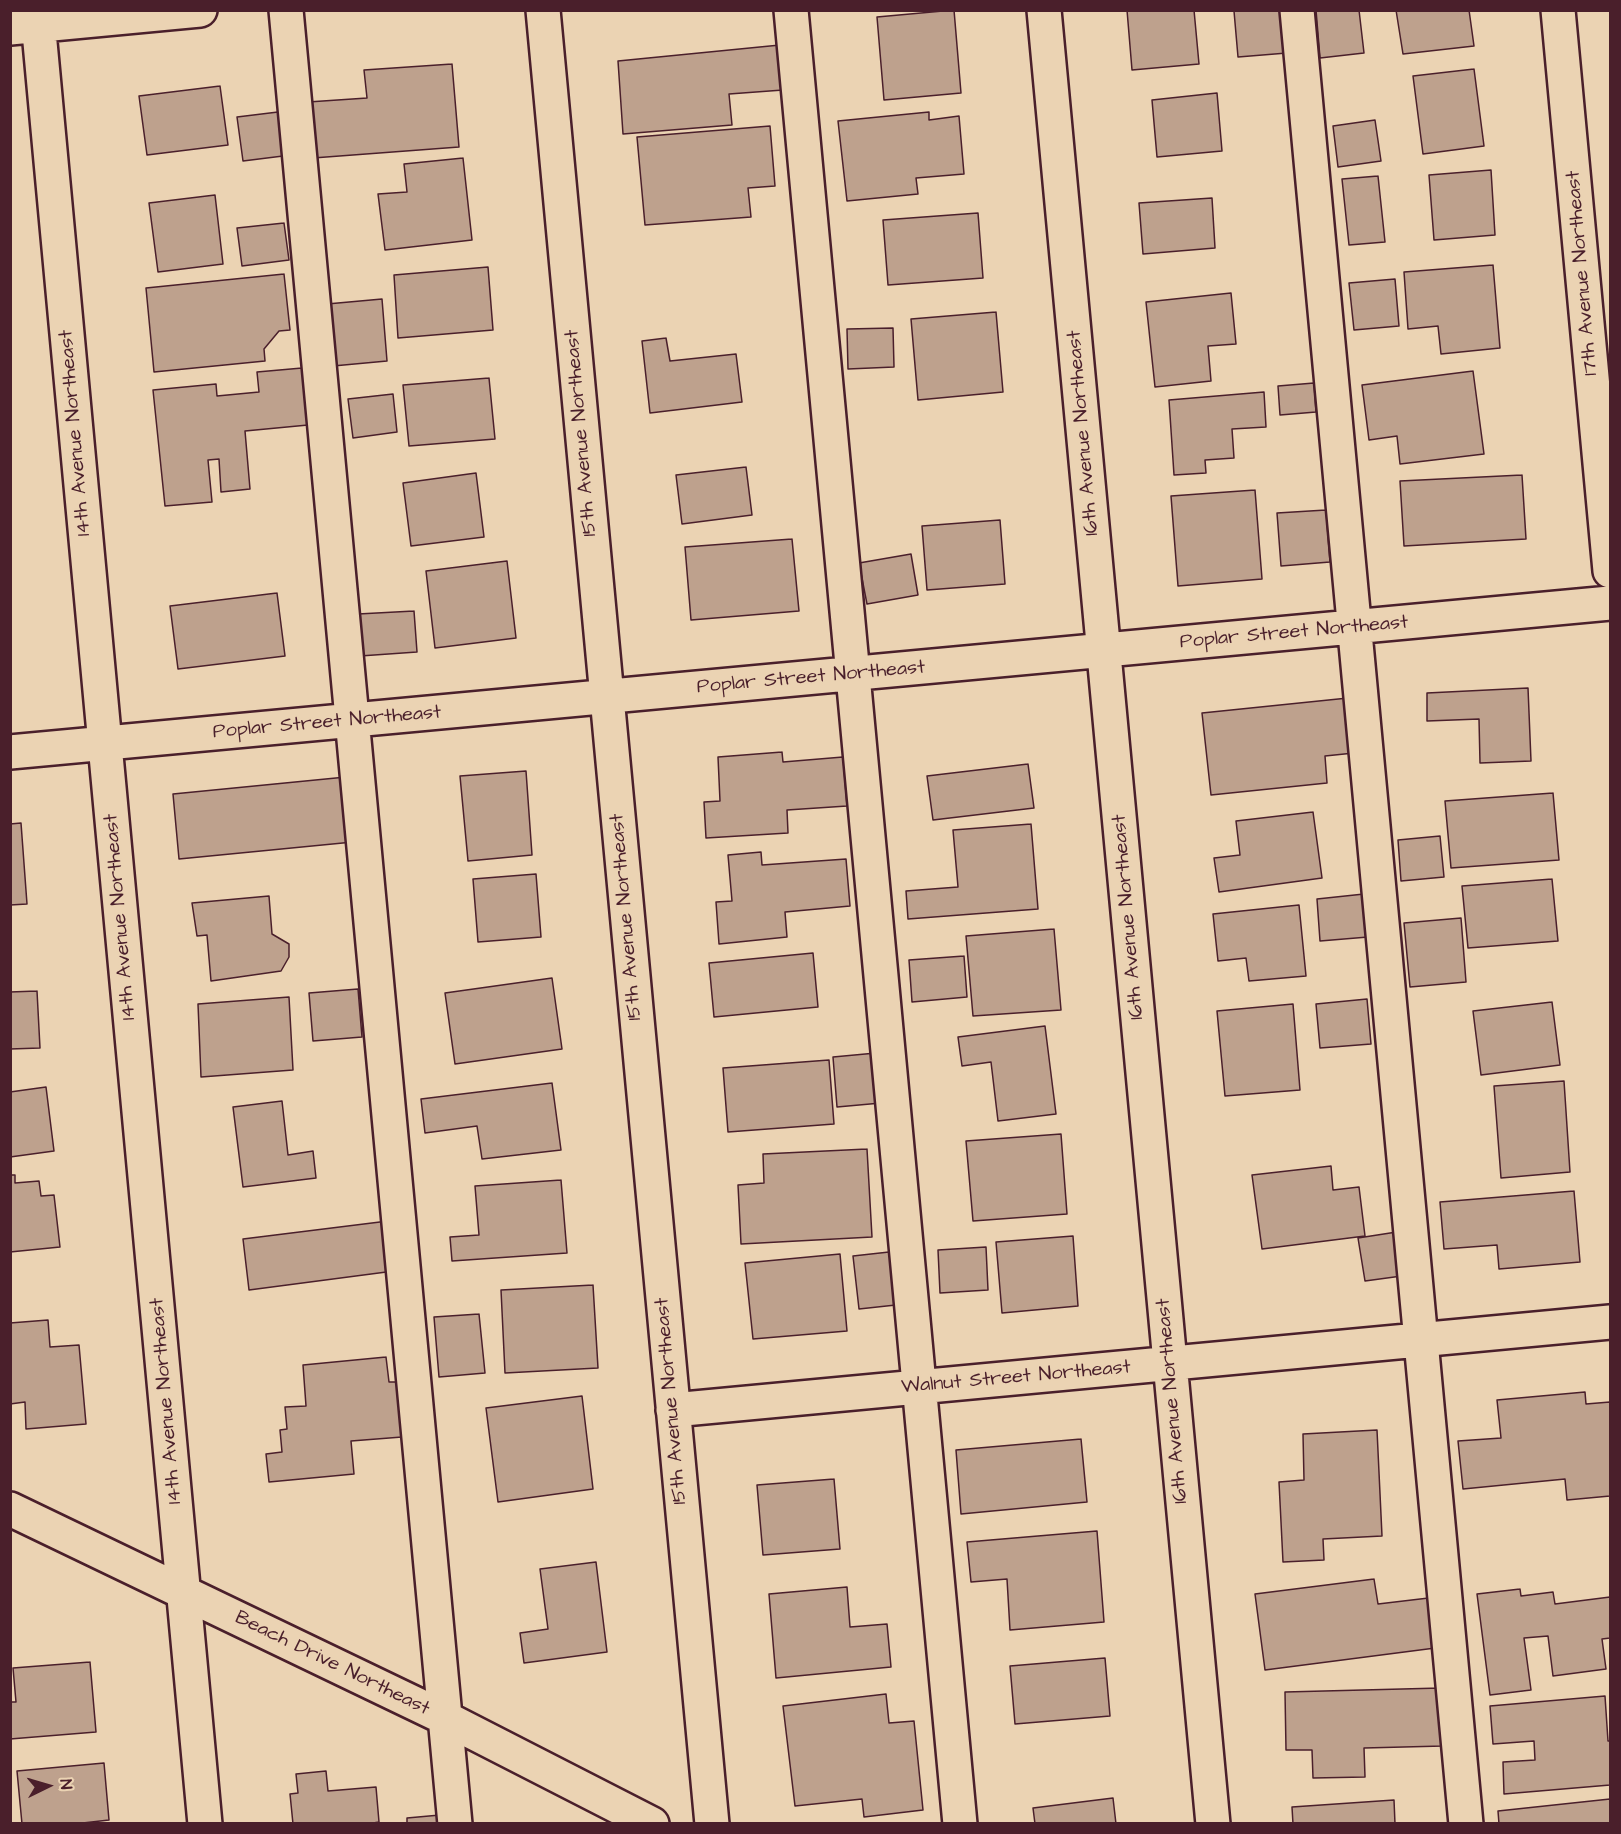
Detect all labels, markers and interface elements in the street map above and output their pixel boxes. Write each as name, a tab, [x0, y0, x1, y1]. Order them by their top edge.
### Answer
street label: 17th Avenue Northeast	[1562, 169, 1604, 377]
street label: 14th Avenue Northeast	[55, 329, 97, 537]
street label: 15th Avenue Northeast	[561, 329, 603, 537]
street label: 16th Avenue Northeast	[1063, 329, 1105, 537]
street label: Poplar Street Northeast	[1179, 611, 1409, 655]
street label: Poplar Street Northeast	[696, 656, 926, 700]
street label: Poplar Street Northeast	[212, 701, 442, 745]
street label: 14th Avenue Northeast	[100, 813, 142, 1021]
street label: 15th Avenue Northeast	[606, 813, 648, 1021]
street label: 16th Avenue Northeast	[1108, 813, 1150, 1021]
street label: 14th Avenue Northeast	[146, 1297, 188, 1505]
street label: 15th Avenue Northeast	[651, 1297, 693, 1505]
street label: 16th Avenue Northeast	[1152, 1297, 1194, 1505]
street label: Walnut Street Northeast	[900, 1356, 1132, 1400]
street label: Beach Drive Northeast	[231, 1606, 433, 1722]
north arrow	[18, 1756, 78, 1816]
text: N	[55, 1778, 77, 1790]

